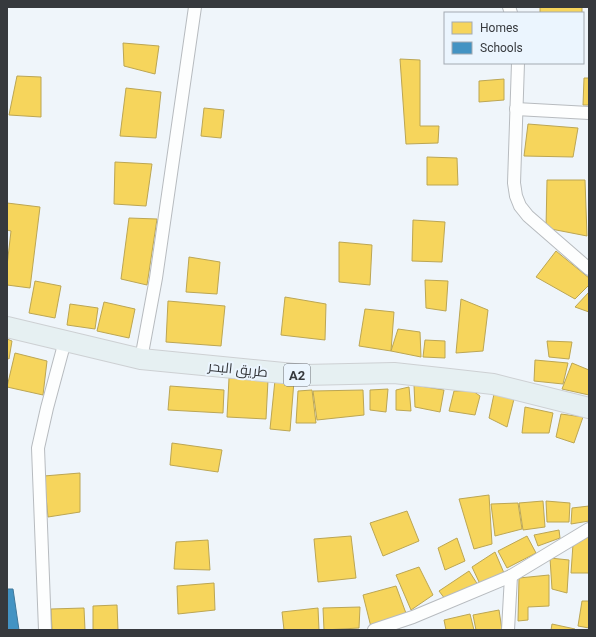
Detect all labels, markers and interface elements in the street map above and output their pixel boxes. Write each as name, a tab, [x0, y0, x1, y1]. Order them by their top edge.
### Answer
legend	[444, 12, 584, 64]
text: Homes	[480, 21, 518, 35]
text: Schools	[480, 41, 523, 55]
street label: طريق البحر	[206, 358, 269, 381]
road number: A2	[284, 364, 310, 386]

